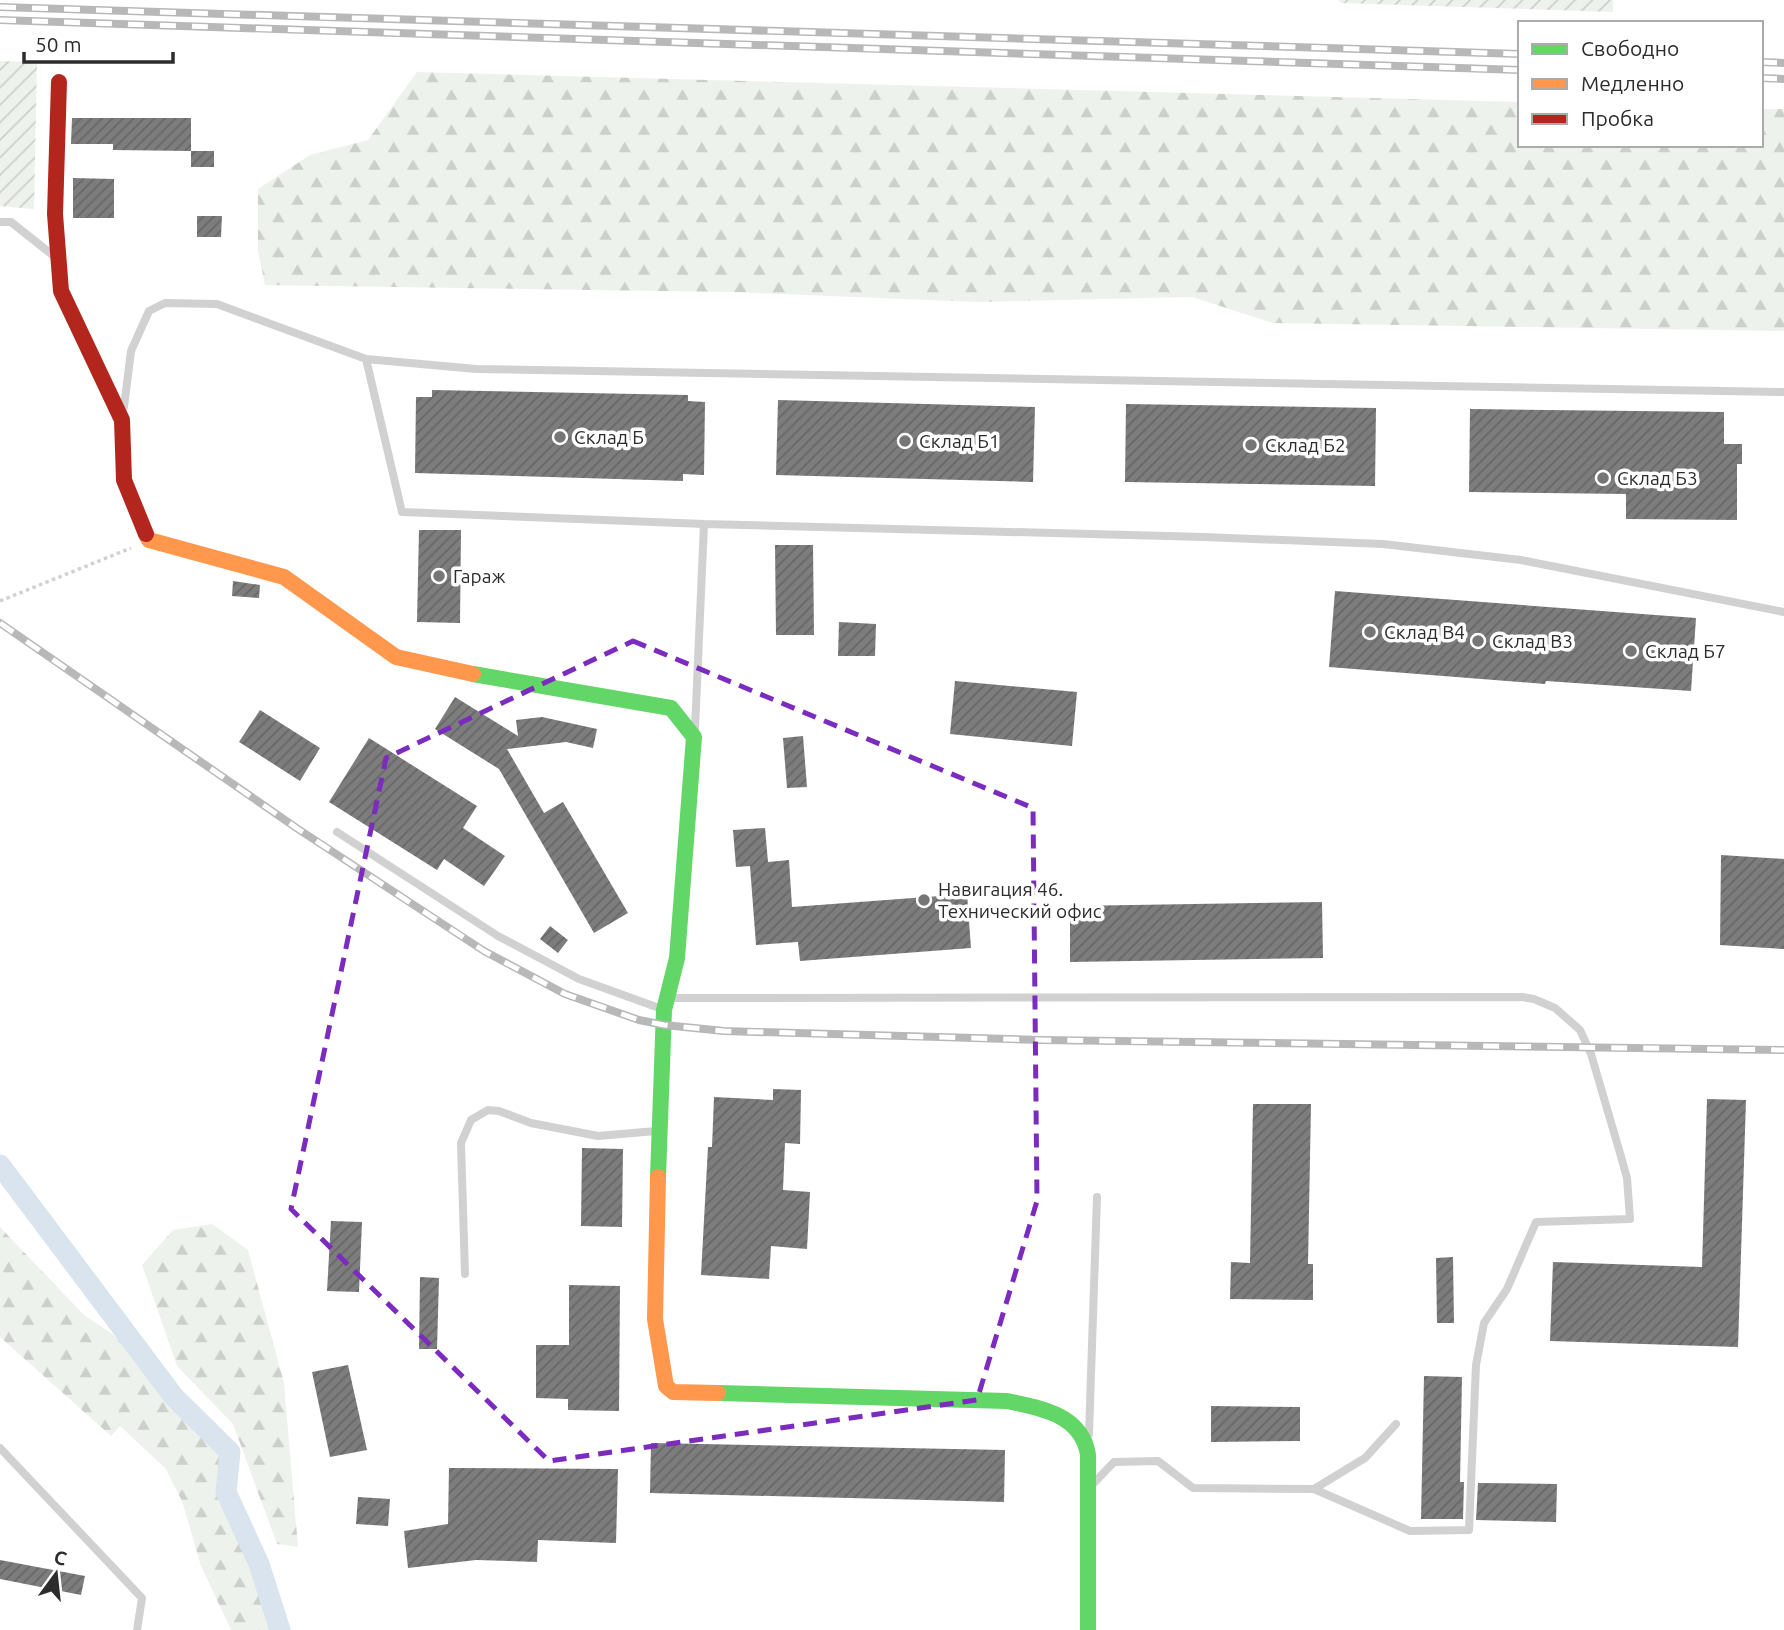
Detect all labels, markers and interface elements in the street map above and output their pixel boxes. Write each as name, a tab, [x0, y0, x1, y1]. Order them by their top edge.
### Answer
scale bar	[24, 21, 173, 65]
legend	[1518, 21, 1763, 147]
text: 50 m	[35, 32, 82, 56]
text: Свободно	[1581, 36, 1679, 60]
text: Медленно	[1581, 71, 1684, 95]
text: Пробка	[1581, 106, 1654, 130]
place label: Склад Б	[574, 426, 644, 448]
marker: Склад Б	[552, 429, 568, 445]
place label: Склад Б1	[919, 430, 1000, 452]
marker: Склад Б1	[897, 433, 913, 449]
place label: Склад Б2	[1265, 434, 1346, 456]
marker: Склад Б2	[1243, 437, 1259, 453]
place label: Склад Б3	[1617, 467, 1698, 489]
marker: Склад Б3	[1595, 470, 1611, 486]
place label: Гараж	[453, 565, 506, 587]
marker: Гараж	[431, 568, 447, 584]
place label: Склад В4	[1384, 621, 1465, 643]
marker: Склад В4	[1362, 624, 1378, 640]
place label: Склад В3	[1492, 630, 1573, 652]
marker: Склад В3	[1470, 633, 1486, 649]
place label: Склад Б7	[1645, 640, 1726, 662]
marker: Склад Б7	[1623, 643, 1639, 659]
place label: Навигация 46. Технический офис	[938, 878, 1102, 922]
marker: Навигация 46. Технический офис	[916, 892, 932, 908]
north arrow	[21, 1539, 91, 1609]
text: С	[52, 1545, 69, 1570]

